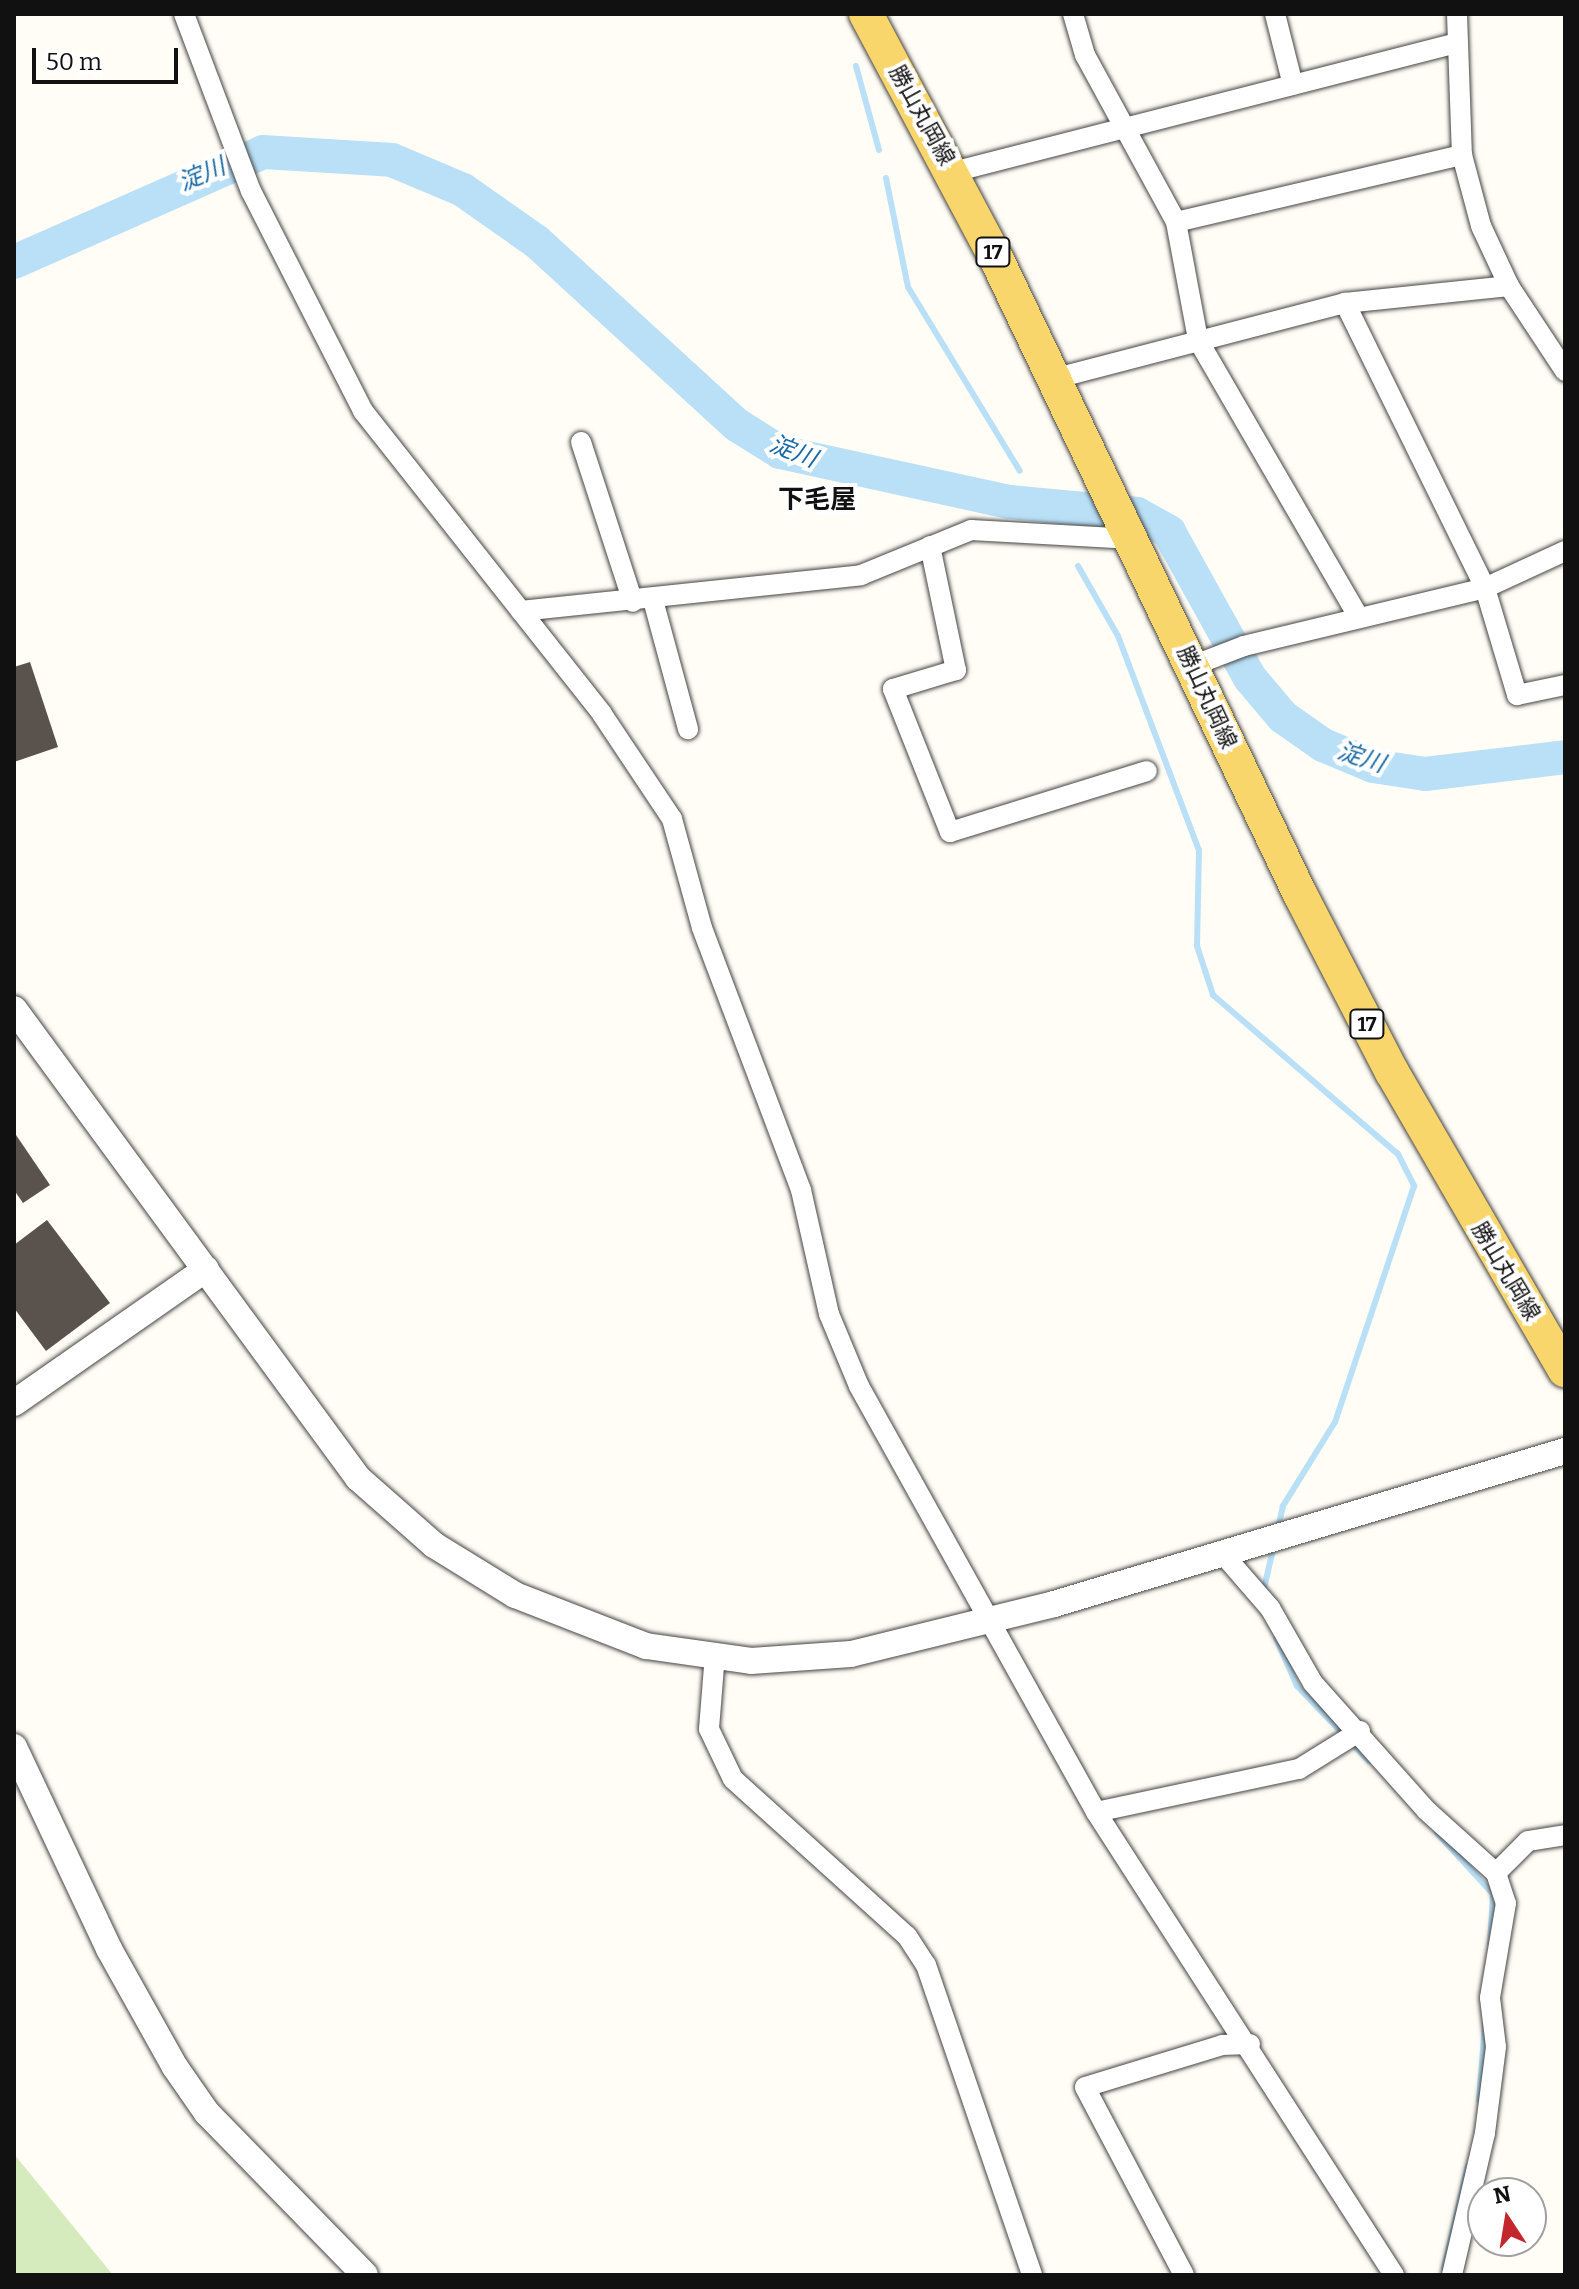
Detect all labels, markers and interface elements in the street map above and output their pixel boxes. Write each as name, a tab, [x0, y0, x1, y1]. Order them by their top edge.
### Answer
scale bar	[36, 32, 182, 82]
text: 50 m	[46, 48, 102, 76]
street label: 勝山丸岡線	[884, 60, 960, 170]
water label: 淀川	[174, 152, 230, 198]
road number: 17	[975, 236, 1011, 268]
water label: 淀川	[765, 430, 821, 474]
district label: 下毛屋	[778, 484, 856, 516]
street label: 勝山丸岡線	[1172, 642, 1242, 752]
water label: 淀川	[1334, 737, 1388, 779]
road number: 17	[1349, 1008, 1385, 1040]
street label: 勝山丸岡線	[1466, 1217, 1546, 1325]
north arrow	[1467, 2177, 1547, 2257]
text: N	[1491, 2180, 1513, 2210]

